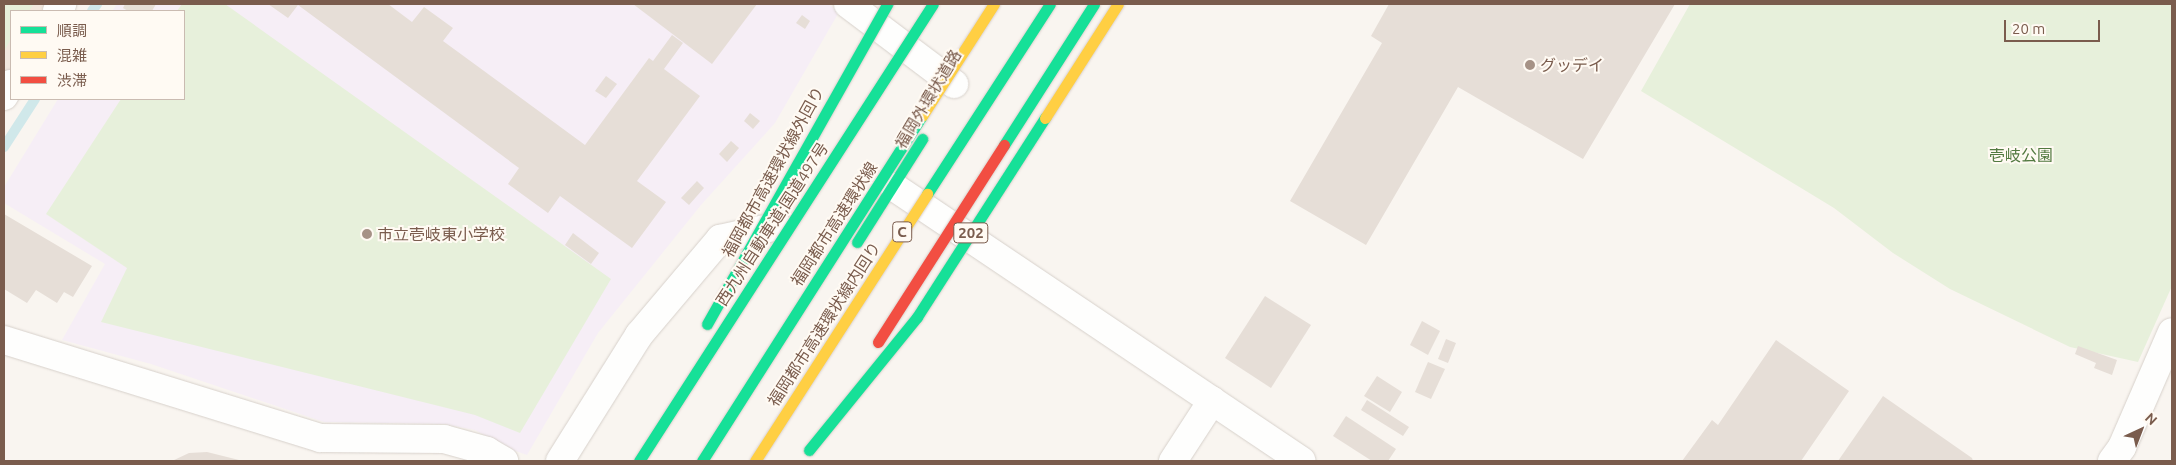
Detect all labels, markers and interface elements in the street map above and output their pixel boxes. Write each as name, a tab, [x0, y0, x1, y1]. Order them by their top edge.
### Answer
legend	[10, 10, 185, 100]
scale bar	[2006, 10, 2102, 42]
text: 20 m	[2012, 20, 2045, 37]
text: 順調	[57, 22, 87, 39]
street label: 福岡外環状道路	[891, 46, 965, 152]
text: 混雑	[57, 47, 87, 64]
place label: グッデイ	[1540, 55, 1604, 75]
marker: グッデイ	[1524, 59, 1536, 71]
text: 渋滞	[57, 72, 87, 89]
street label: 福岡都市高速環状線外回り	[718, 83, 828, 261]
street label: 西九州自動車道;国道497号	[712, 139, 832, 309]
park label: 壱岐公園	[1989, 145, 2053, 165]
street label: 福岡都市高速環状線	[787, 158, 881, 290]
road number: C	[892, 220, 912, 244]
road number: 202	[952, 220, 990, 246]
place label: 市立壱岐東小学校	[377, 224, 505, 244]
marker: 市立壱岐東小学校	[361, 228, 373, 240]
street label: 福岡都市高速環状線内回り	[764, 238, 884, 410]
north arrow	[2116, 405, 2166, 455]
text: N	[2142, 410, 2161, 428]

